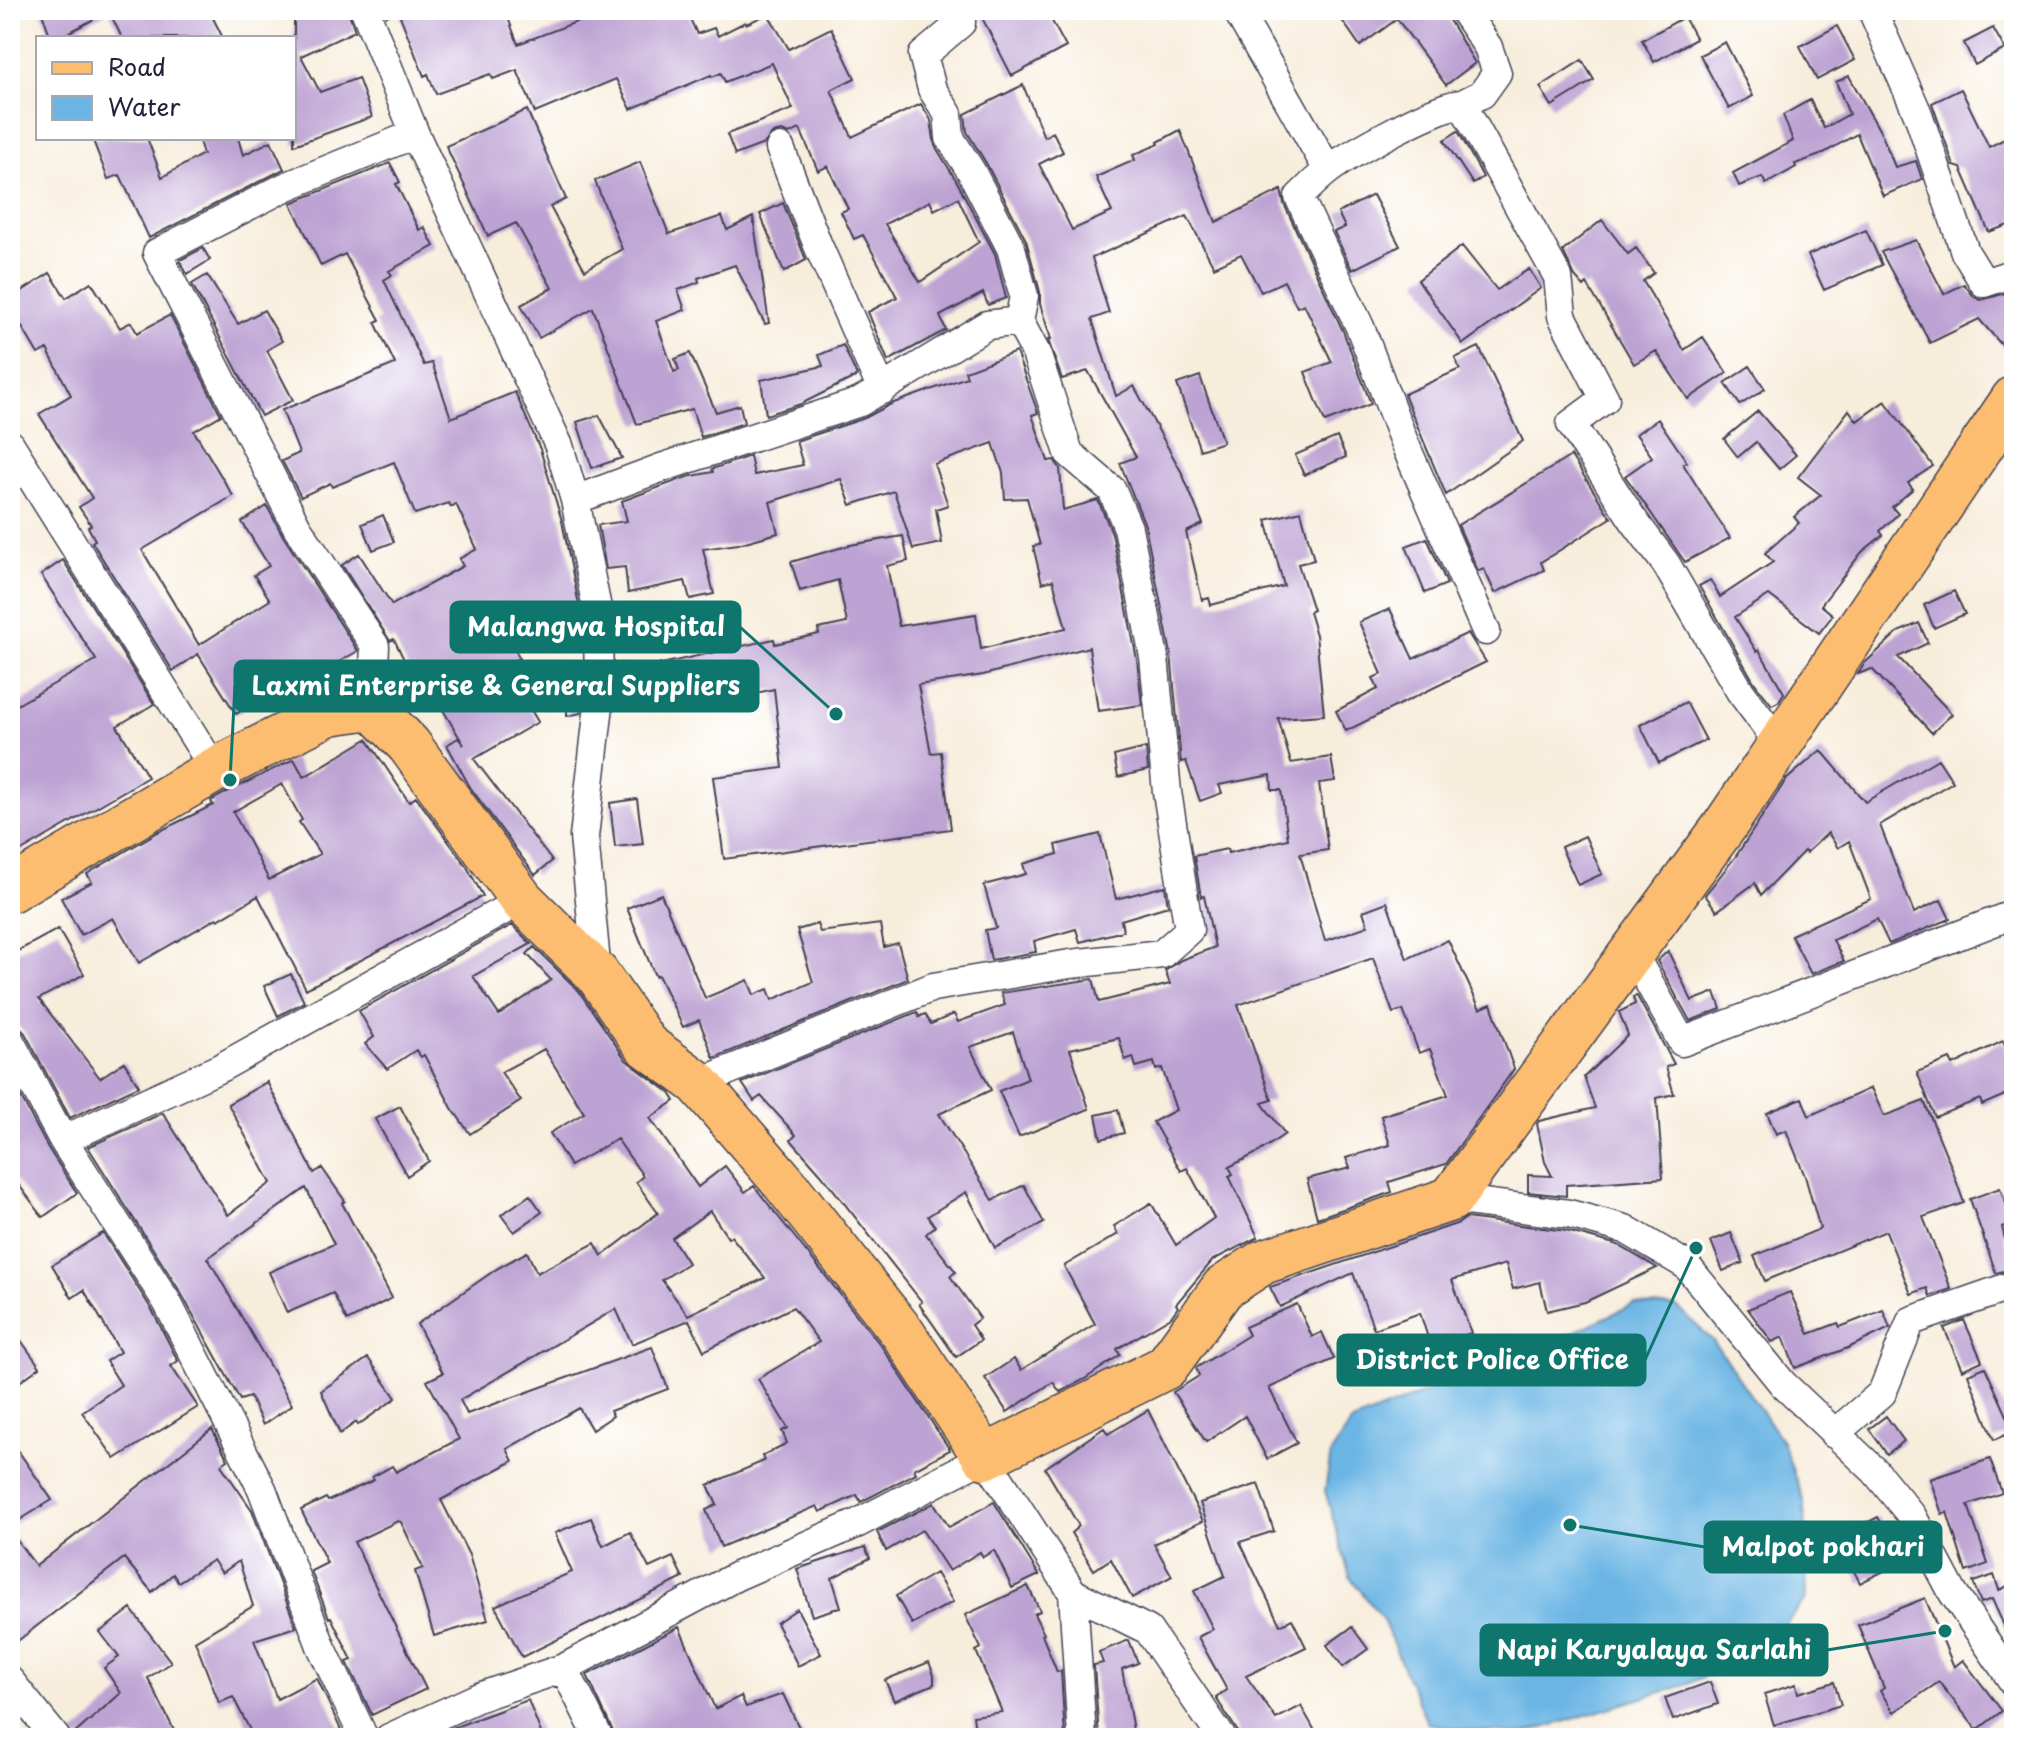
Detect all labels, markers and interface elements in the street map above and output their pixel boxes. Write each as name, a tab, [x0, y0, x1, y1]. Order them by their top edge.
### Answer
legend	[36, 36, 296, 140]
text: Road	[108, 48, 166, 84]
text: Water	[108, 88, 181, 124]
callout: Malangwa Hospital	[451, 602, 740, 652]
text: Malangwa Hospital	[467, 606, 725, 645]
callout: Laxmi Enterprise & General Suppliers	[235, 661, 758, 711]
text: Laxmi Enterprise & General Suppliers	[252, 665, 740, 704]
callout: District Police Office	[1338, 1335, 1645, 1385]
text: District Police Office	[1355, 1339, 1629, 1378]
callout: Malpot pokhari	[1705, 1522, 1941, 1572]
text: Malpot pokhari	[1722, 1526, 1924, 1565]
callout: Napi Karyalaya Sarlahi	[1481, 1625, 1827, 1675]
text: Napi Karyalaya Sarlahi	[1497, 1629, 1811, 1668]

